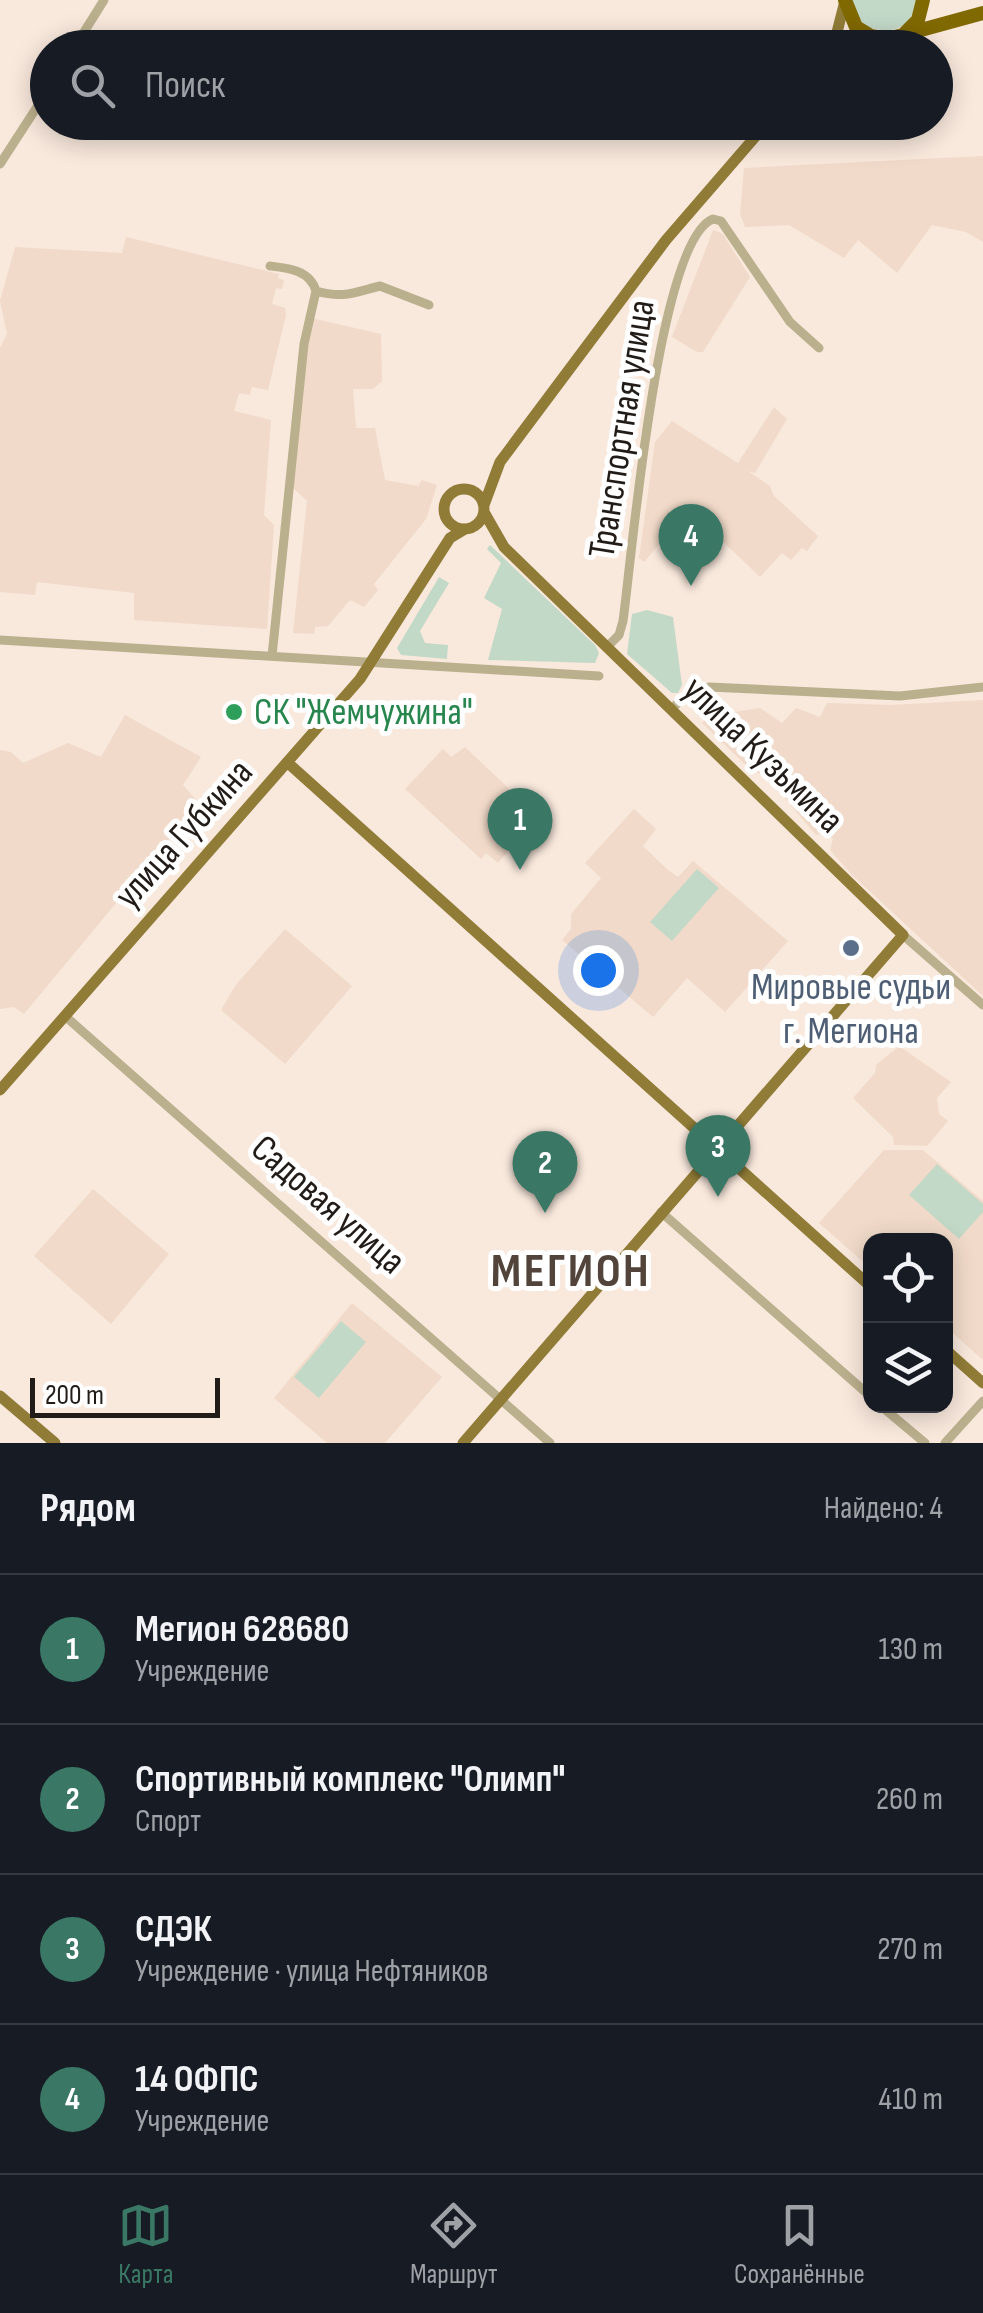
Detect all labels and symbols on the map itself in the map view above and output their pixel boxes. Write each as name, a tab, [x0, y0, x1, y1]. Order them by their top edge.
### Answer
street label: Транспортная улица	[579, 297, 665, 561]
pin: 4	[658, 504, 724, 586]
street label: улица Кузьмина	[673, 667, 853, 843]
place label: СК "Жемчужина"	[254, 690, 473, 735]
marker: СК "Жемчужина"	[223, 701, 245, 723]
street label: улица Губкина	[106, 750, 262, 918]
pin: 1	[488, 788, 552, 870]
marker: Мировые судьи г. Мегиона	[840, 937, 862, 959]
your location	[573, 945, 624, 996]
place label: Мировые судьи г. Мегиона	[751, 965, 951, 1054]
pin: 3	[686, 1114, 750, 1197]
street label: Садовая улица	[242, 1126, 414, 1284]
pin: 2	[512, 1130, 578, 1213]
district label: МЕГИОН	[491, 1243, 651, 1300]
scale bar	[30, 1373, 220, 1418]

